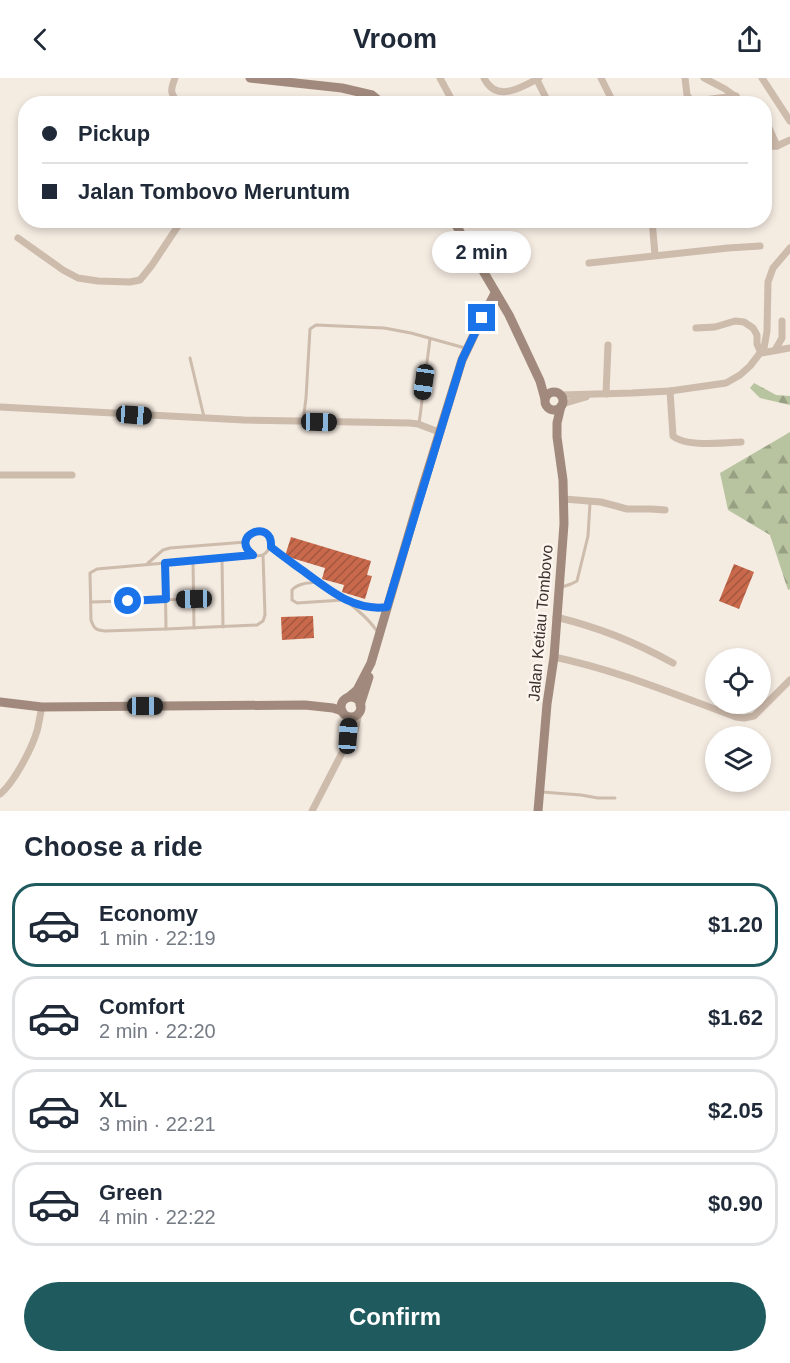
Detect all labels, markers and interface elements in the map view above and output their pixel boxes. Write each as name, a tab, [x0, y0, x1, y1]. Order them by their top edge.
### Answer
icon: back	[24, 23, 57, 56]
icon: share	[733, 23, 766, 56]
text: Vroom	[353, 24, 437, 54]
text: Pickup	[78, 121, 150, 146]
text: Jalan Tombovo Meruntum	[78, 179, 350, 204]
callout: 2 min	[432, 231, 532, 273]
text: 2 min	[455, 241, 508, 263]
route end	[468, 304, 495, 331]
car	[413, 363, 435, 401]
car	[115, 405, 153, 425]
car	[301, 413, 337, 431]
street label: Jalan Ketiau Tombovo	[525, 544, 556, 702]
route start	[114, 587, 141, 614]
car	[176, 590, 212, 608]
map controls	[705, 648, 771, 792]
button: locate	[705, 648, 771, 714]
car	[127, 697, 163, 715]
car	[338, 717, 358, 755]
button: layers	[705, 726, 771, 792]
text: Choose a ride	[24, 832, 203, 862]
icon: car	[27, 898, 81, 952]
text: Economy	[99, 901, 198, 926]
text: $1.20	[708, 912, 763, 937]
text: 1 min · 22:19	[99, 927, 216, 949]
icon: car	[27, 991, 81, 1045]
text: Comfort	[99, 994, 185, 1019]
text: $1.62	[708, 1005, 763, 1030]
text: 2 min · 22:20	[99, 1020, 216, 1042]
icon: car	[27, 1084, 81, 1138]
text: XL	[99, 1087, 127, 1112]
text: $2.05	[708, 1098, 763, 1123]
text: 3 min · 22:21	[99, 1113, 216, 1135]
icon: car	[27, 1177, 81, 1231]
text: Green	[99, 1180, 163, 1205]
text: $0.90	[708, 1191, 763, 1216]
text: 4 min · 22:22	[99, 1206, 216, 1228]
button: Confirm	[24, 1282, 766, 1351]

